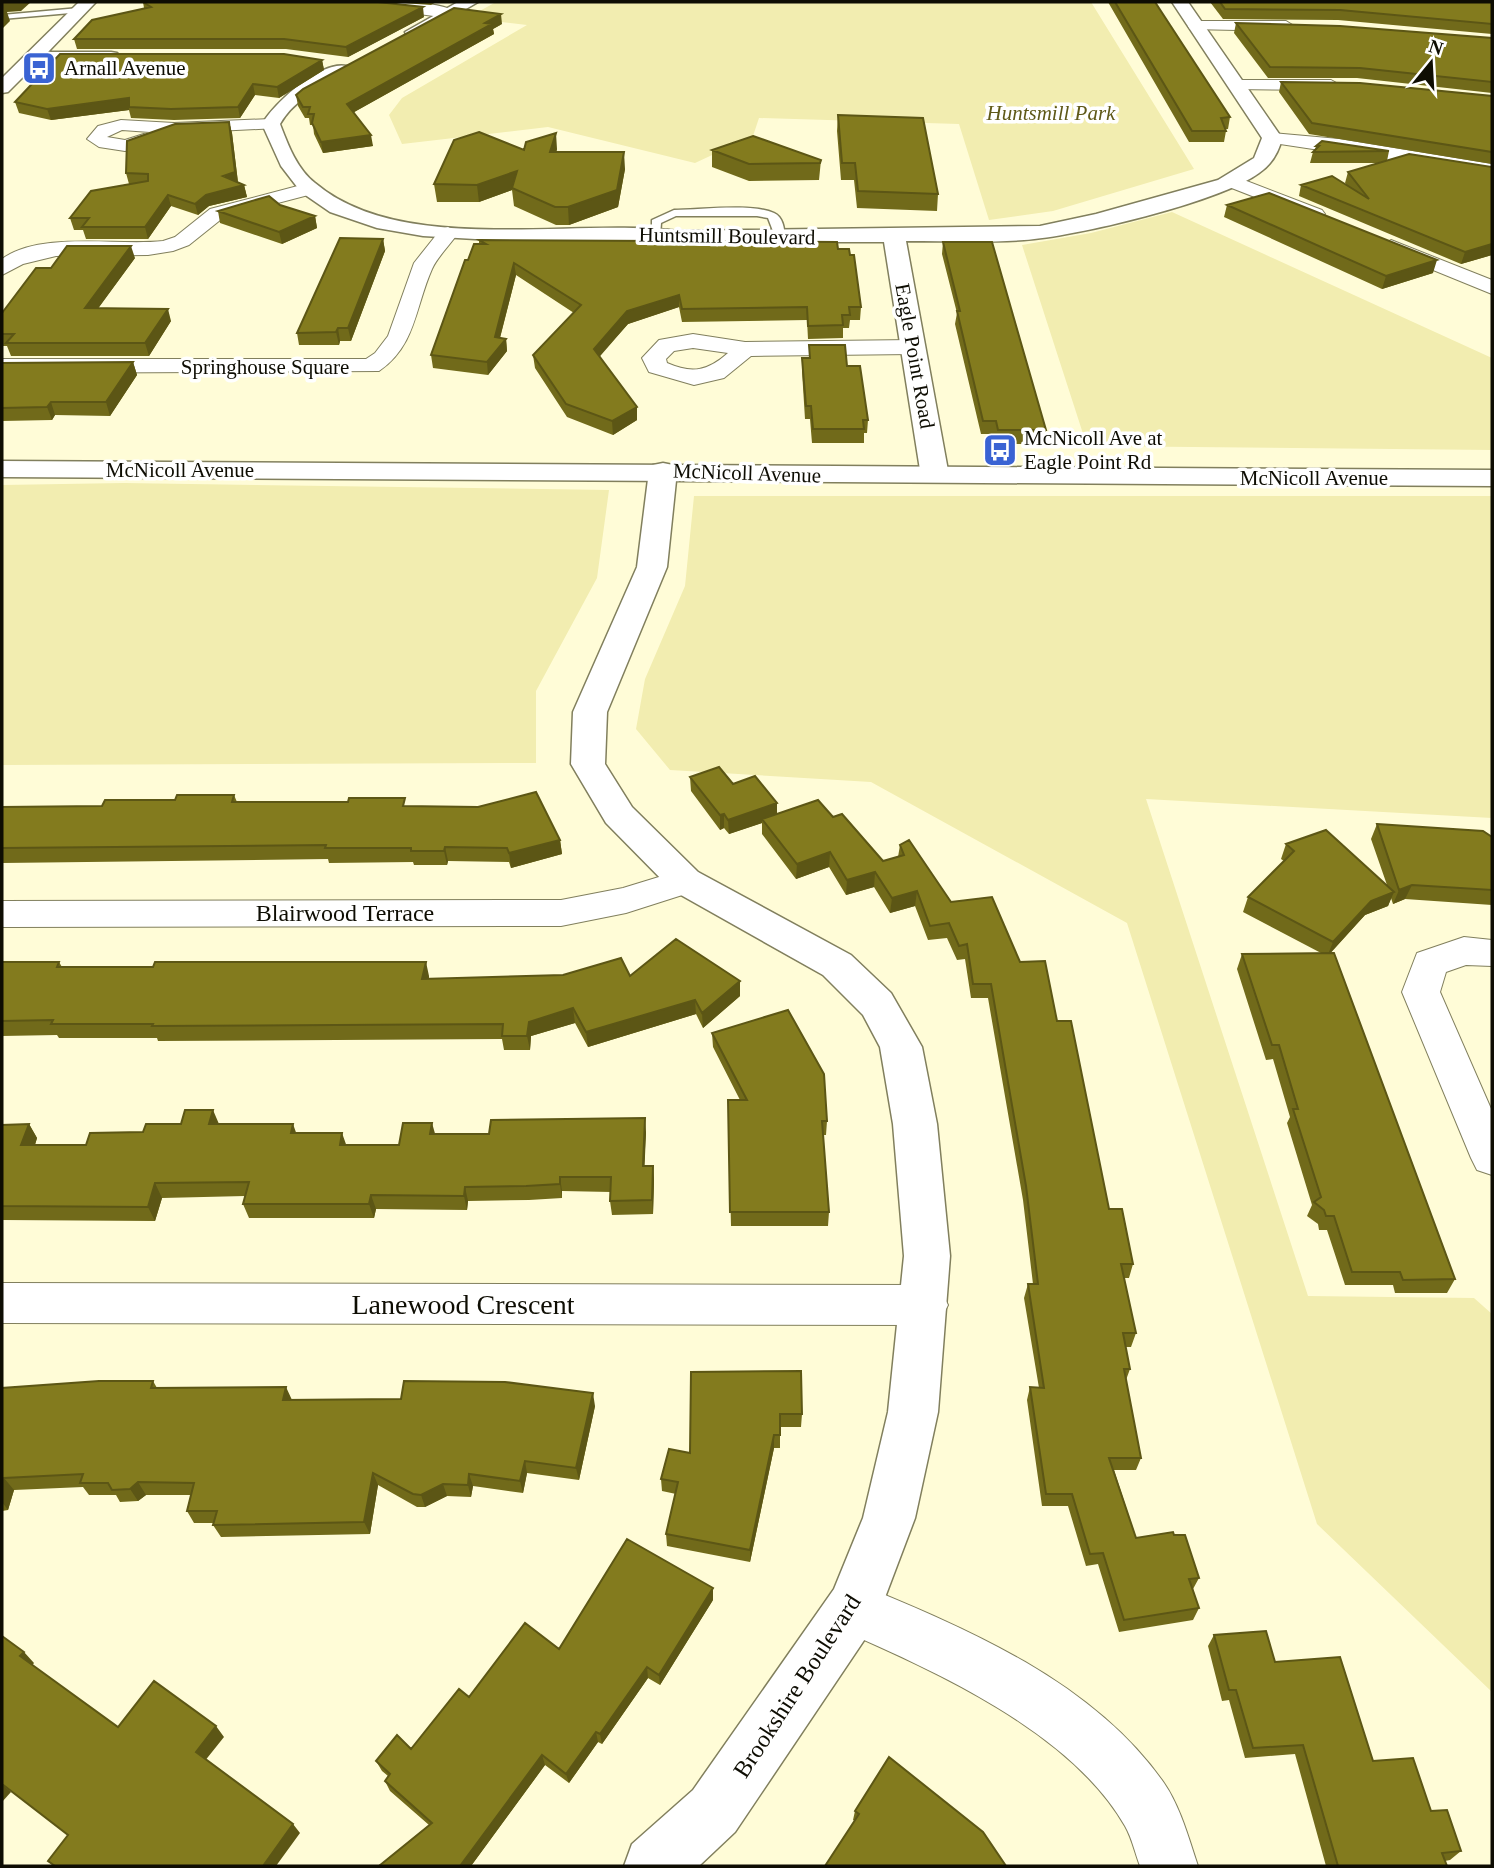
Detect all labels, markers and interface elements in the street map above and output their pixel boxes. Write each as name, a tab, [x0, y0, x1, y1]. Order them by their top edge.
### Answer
north arrow	[1396, 28, 1466, 98]
text: N	[1426, 35, 1446, 59]
bus stop icon: Arnall Avenue	[20, 49, 58, 87]
place label: Arnall Avenue	[64, 56, 186, 80]
park label: Huntsmill Park	[986, 101, 1116, 125]
street label: Huntsmill Boulevard	[638, 222, 816, 250]
street label: Eagle Point Road	[890, 282, 940, 431]
street label: Springhouse Square	[181, 355, 349, 379]
place label: McNicoll Ave at Eagle Point Rd	[1024, 426, 1163, 474]
bus stop icon: McNicoll Ave at Eagle Point Rd	[981, 431, 1019, 469]
street label: McNicoll Avenue	[106, 458, 254, 482]
street label: McNicoll Avenue	[672, 458, 822, 488]
street label: McNicoll Avenue	[1240, 466, 1388, 490]
street label: Blairwood Terrace	[256, 900, 434, 926]
street label: Lanewood Crescent	[351, 1289, 575, 1320]
street label: Brookshire Boulevard	[728, 1590, 866, 1782]

